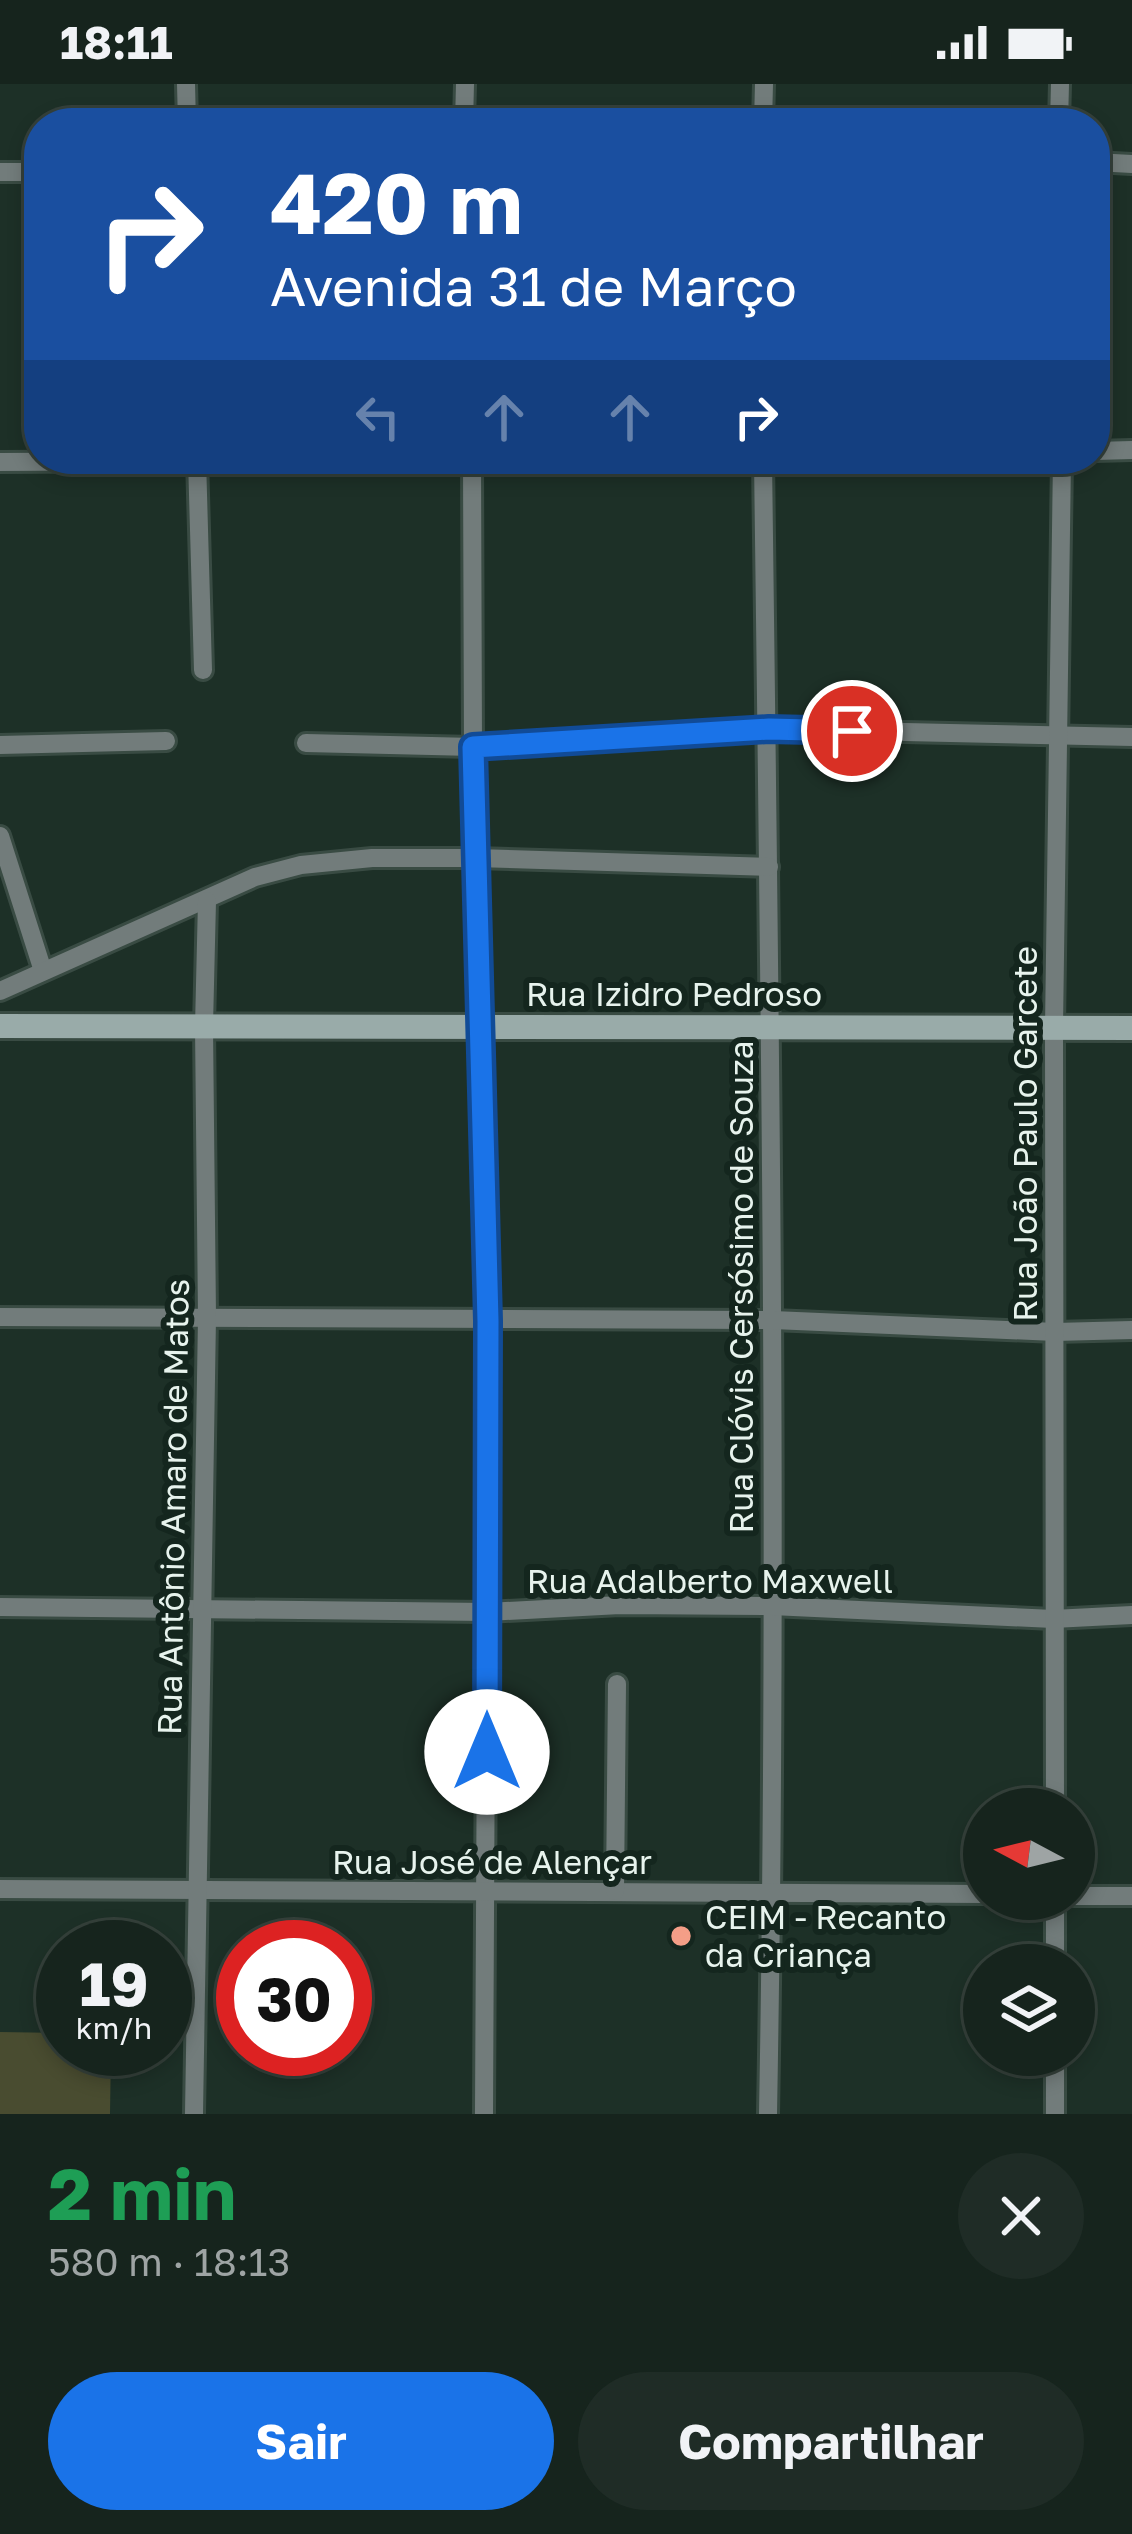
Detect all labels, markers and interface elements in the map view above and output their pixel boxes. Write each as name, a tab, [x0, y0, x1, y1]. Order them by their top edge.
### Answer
text: 18:11	[60, 15, 173, 69]
text: 420 m	[270, 152, 523, 252]
icon: right	[72, 156, 228, 312]
text: Avenida 31 de Março	[270, 253, 797, 318]
icon: left	[345, 384, 411, 450]
icon: ahead	[471, 384, 537, 450]
icon: ahead	[597, 384, 663, 450]
icon: right	[723, 384, 789, 450]
pin	[801, 680, 903, 782]
icon: arrive	[819, 698, 885, 764]
street label: Rua João Paulo Garcete	[1005, 946, 1044, 1322]
street label: Rua Izidro Pedroso	[526, 974, 822, 1013]
street label: Rua Clóvis Cersósimo de Souza	[721, 1041, 760, 1533]
street label: Rua Antônio Amaro de Matos	[149, 1279, 196, 1735]
street label: Rua Adalberto Maxwell	[527, 1561, 893, 1600]
position arrow	[424, 1689, 550, 1815]
north arrow	[963, 1788, 1095, 1920]
map controls	[963, 1788, 1095, 2076]
street label: Rua José de Alençar	[332, 1842, 652, 1881]
place label: CEIM - Recanto da Criança	[705, 1897, 946, 1974]
speed limit sign: 30	[216, 1920, 372, 2076]
marker: CEIM - Recanto da Criança	[668, 1923, 694, 1949]
button: layers	[963, 1944, 1095, 2076]
text: 19	[79, 1947, 148, 2019]
text: km/h	[76, 2010, 152, 2046]
text: 2 min	[48, 2149, 236, 2236]
button: close	[958, 2153, 1084, 2279]
text: 580 m · 18:13	[48, 2238, 290, 2285]
button: Sair	[48, 2372, 554, 2510]
button: Compartilhar	[578, 2372, 1084, 2510]

